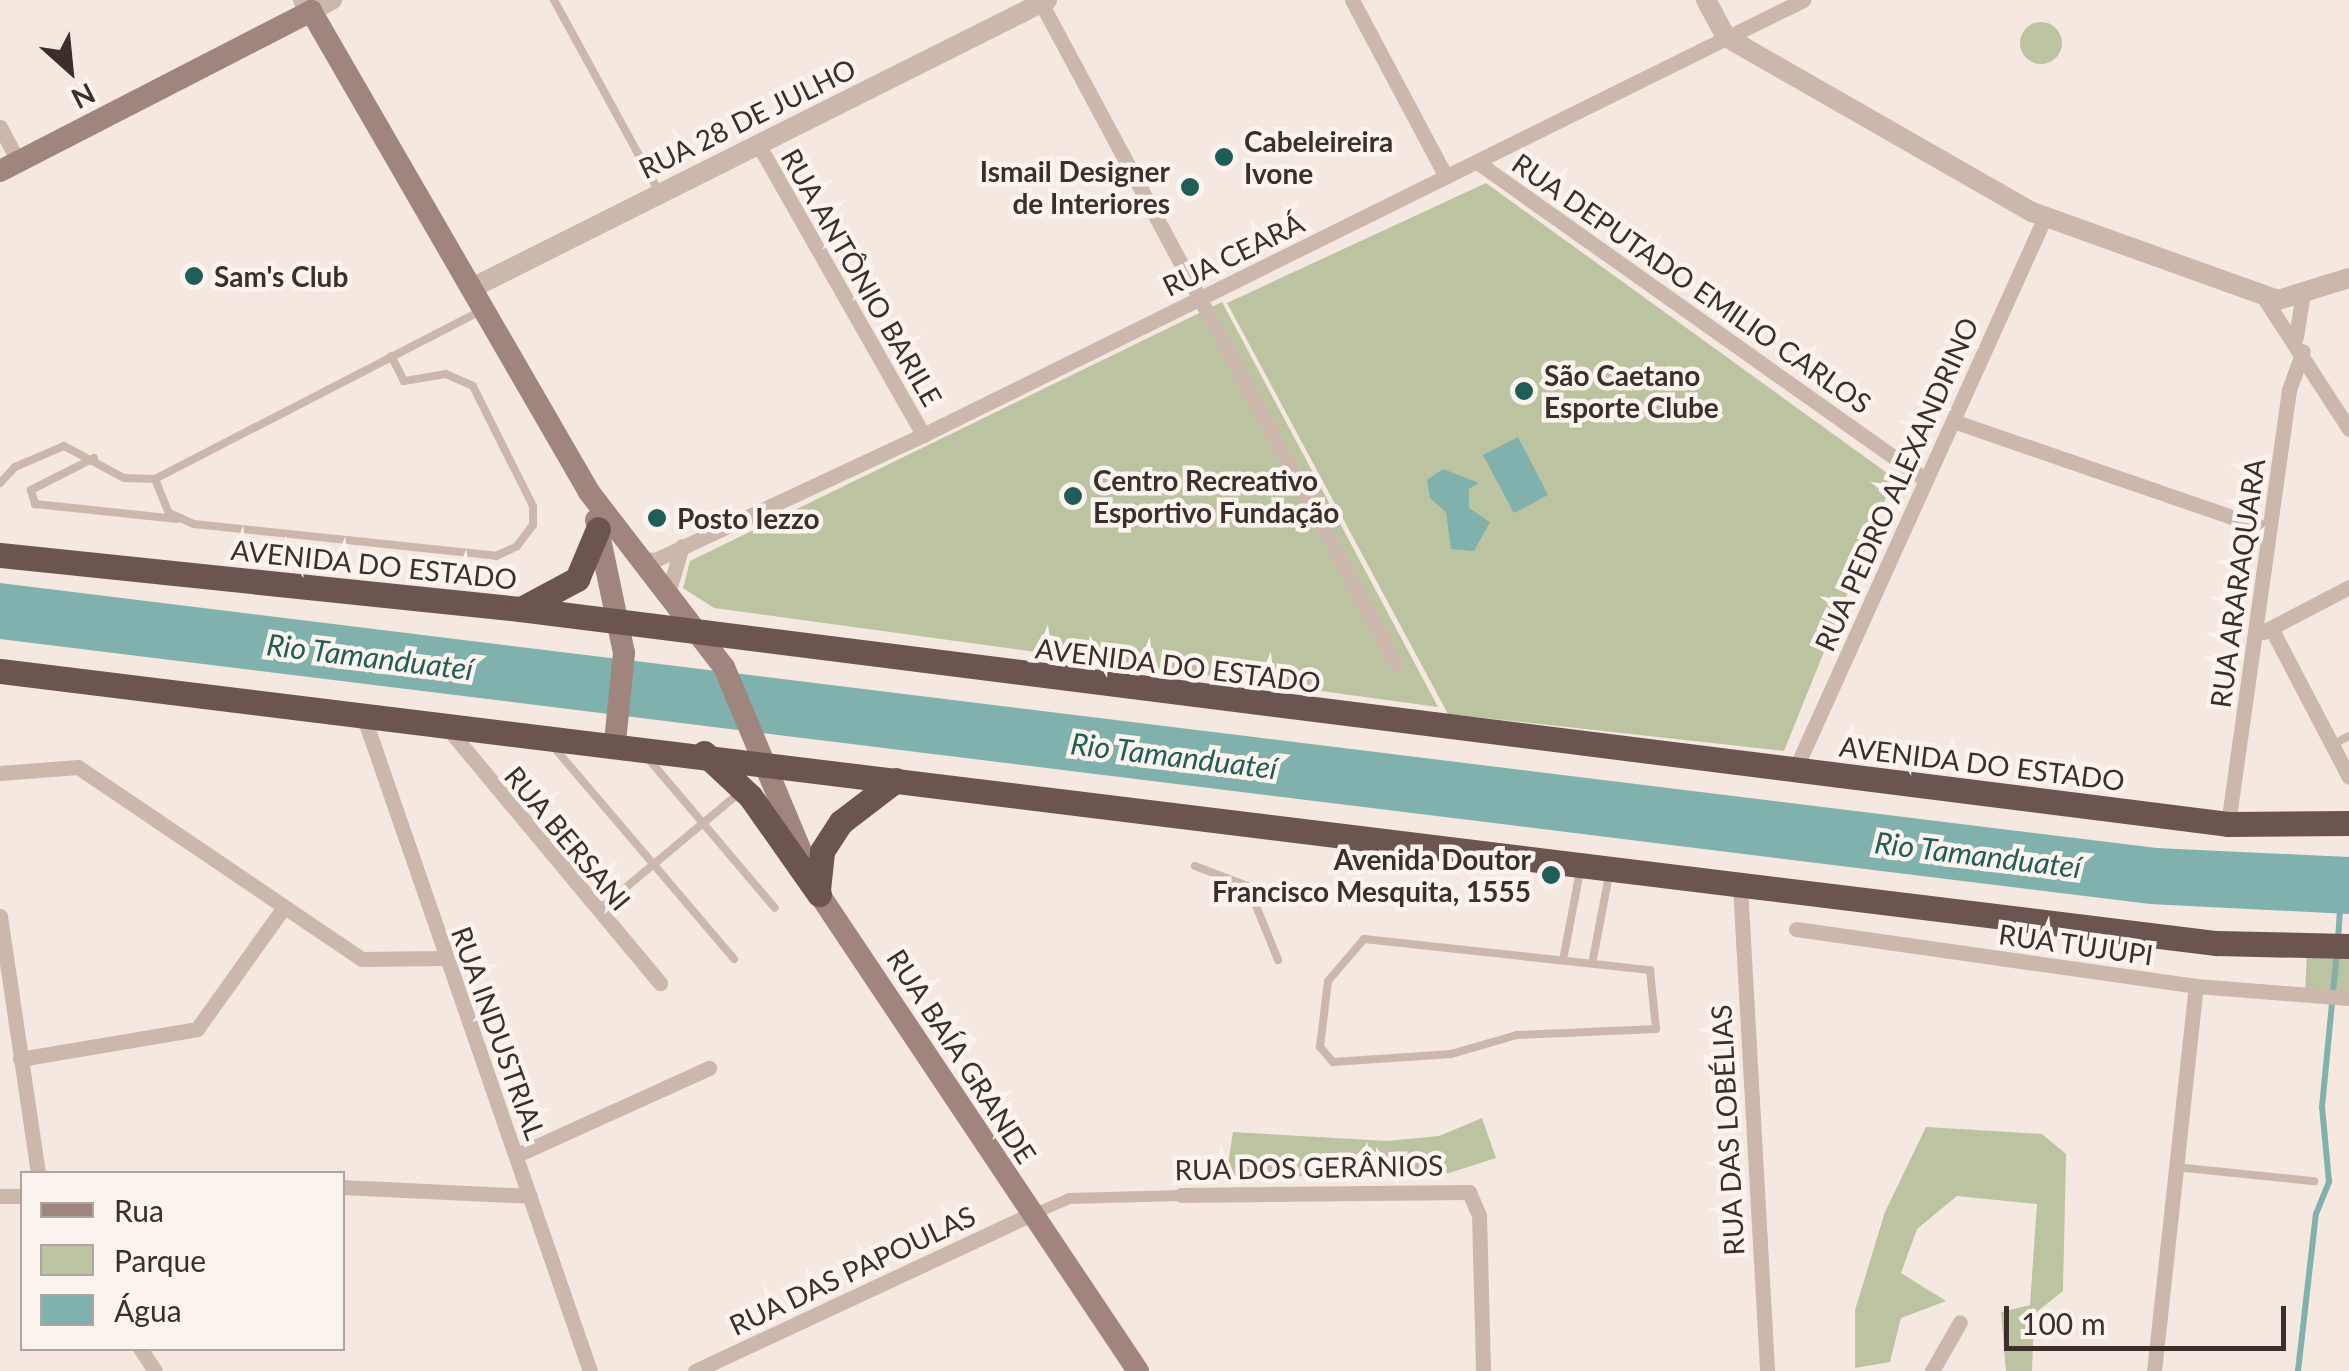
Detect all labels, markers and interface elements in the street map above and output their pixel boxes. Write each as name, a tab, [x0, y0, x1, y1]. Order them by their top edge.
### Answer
north arrow	[20, 20, 120, 120]
street label: RUA 28 DE JULHO	[632, 51, 862, 185]
text: N	[66, 77, 101, 117]
place label: Cabeleireira Ivone	[1244, 124, 1393, 190]
street label: RUA ANTÔNIO BARILE	[774, 141, 950, 413]
marker: Cabeleireira Ivone	[1213, 146, 1235, 168]
street label: RUA DEPUTADO EMILIO CARLOS	[1506, 146, 1878, 420]
place label: Ismail Designer de Interiores	[980, 154, 1170, 220]
marker: Ismail Designer de Interiores	[1179, 176, 1201, 198]
street label: RUA CEARÁ	[1156, 205, 1310, 303]
place label: Sam's Club	[214, 259, 348, 293]
marker: Sam's Club	[183, 265, 205, 287]
street label: RUA PEDRO ALEXANDRINO	[1807, 311, 1985, 657]
place label: São Caetano Esporte Clube	[1544, 358, 1719, 424]
marker: São Caetano Esporte Clube	[1513, 380, 1535, 402]
street label: RUA ARARAQUARA	[2203, 455, 2271, 711]
place label: Centro Recreativo Esportivo Fundação	[1093, 463, 1339, 529]
marker: Centro Recreativo Esportivo Fundação	[1062, 485, 1084, 507]
place label: Posto Iezzo	[677, 501, 820, 535]
marker: Posto Iezzo	[646, 507, 668, 529]
street label: AVENIDA DO ESTADO	[229, 532, 519, 596]
water label: Rio Tamanduateí	[264, 625, 476, 687]
street label: AVENIDA DO ESTADO	[1033, 631, 1323, 699]
water label: Rio Tamanduateí	[1068, 724, 1280, 786]
street label: AVENIDA DO ESTADO	[1837, 729, 2127, 797]
street label: RUA BERSANI	[498, 759, 638, 917]
water label: Rio Tamanduateí	[1872, 823, 2084, 885]
place label: Avenida Doutor Francisco Mesquita, 1555	[1212, 842, 1531, 908]
marker: Avenida Doutor Francisco Mesquita, 1555	[1540, 864, 1562, 886]
street label: RUA TUJUPI	[1996, 916, 2156, 972]
street label: RUA INDUSTRIAL	[445, 921, 553, 1145]
street label: RUA BAÍA GRANDE	[880, 942, 1044, 1170]
street label: RUA DAS LOBÉLIAS	[1704, 1003, 1750, 1257]
street label: RUA DOS GERÂNIOS	[1174, 1148, 1444, 1186]
legend	[20, 1171, 345, 1351]
text: Rua	[114, 1192, 164, 1228]
street label: RUA DAS PAPOULAS	[723, 1198, 981, 1342]
text: Parque	[114, 1242, 206, 1278]
scale bar	[2009, 1286, 2292, 1348]
text: Água	[114, 1292, 182, 1328]
text: 100 m	[2021, 1305, 2106, 1341]

